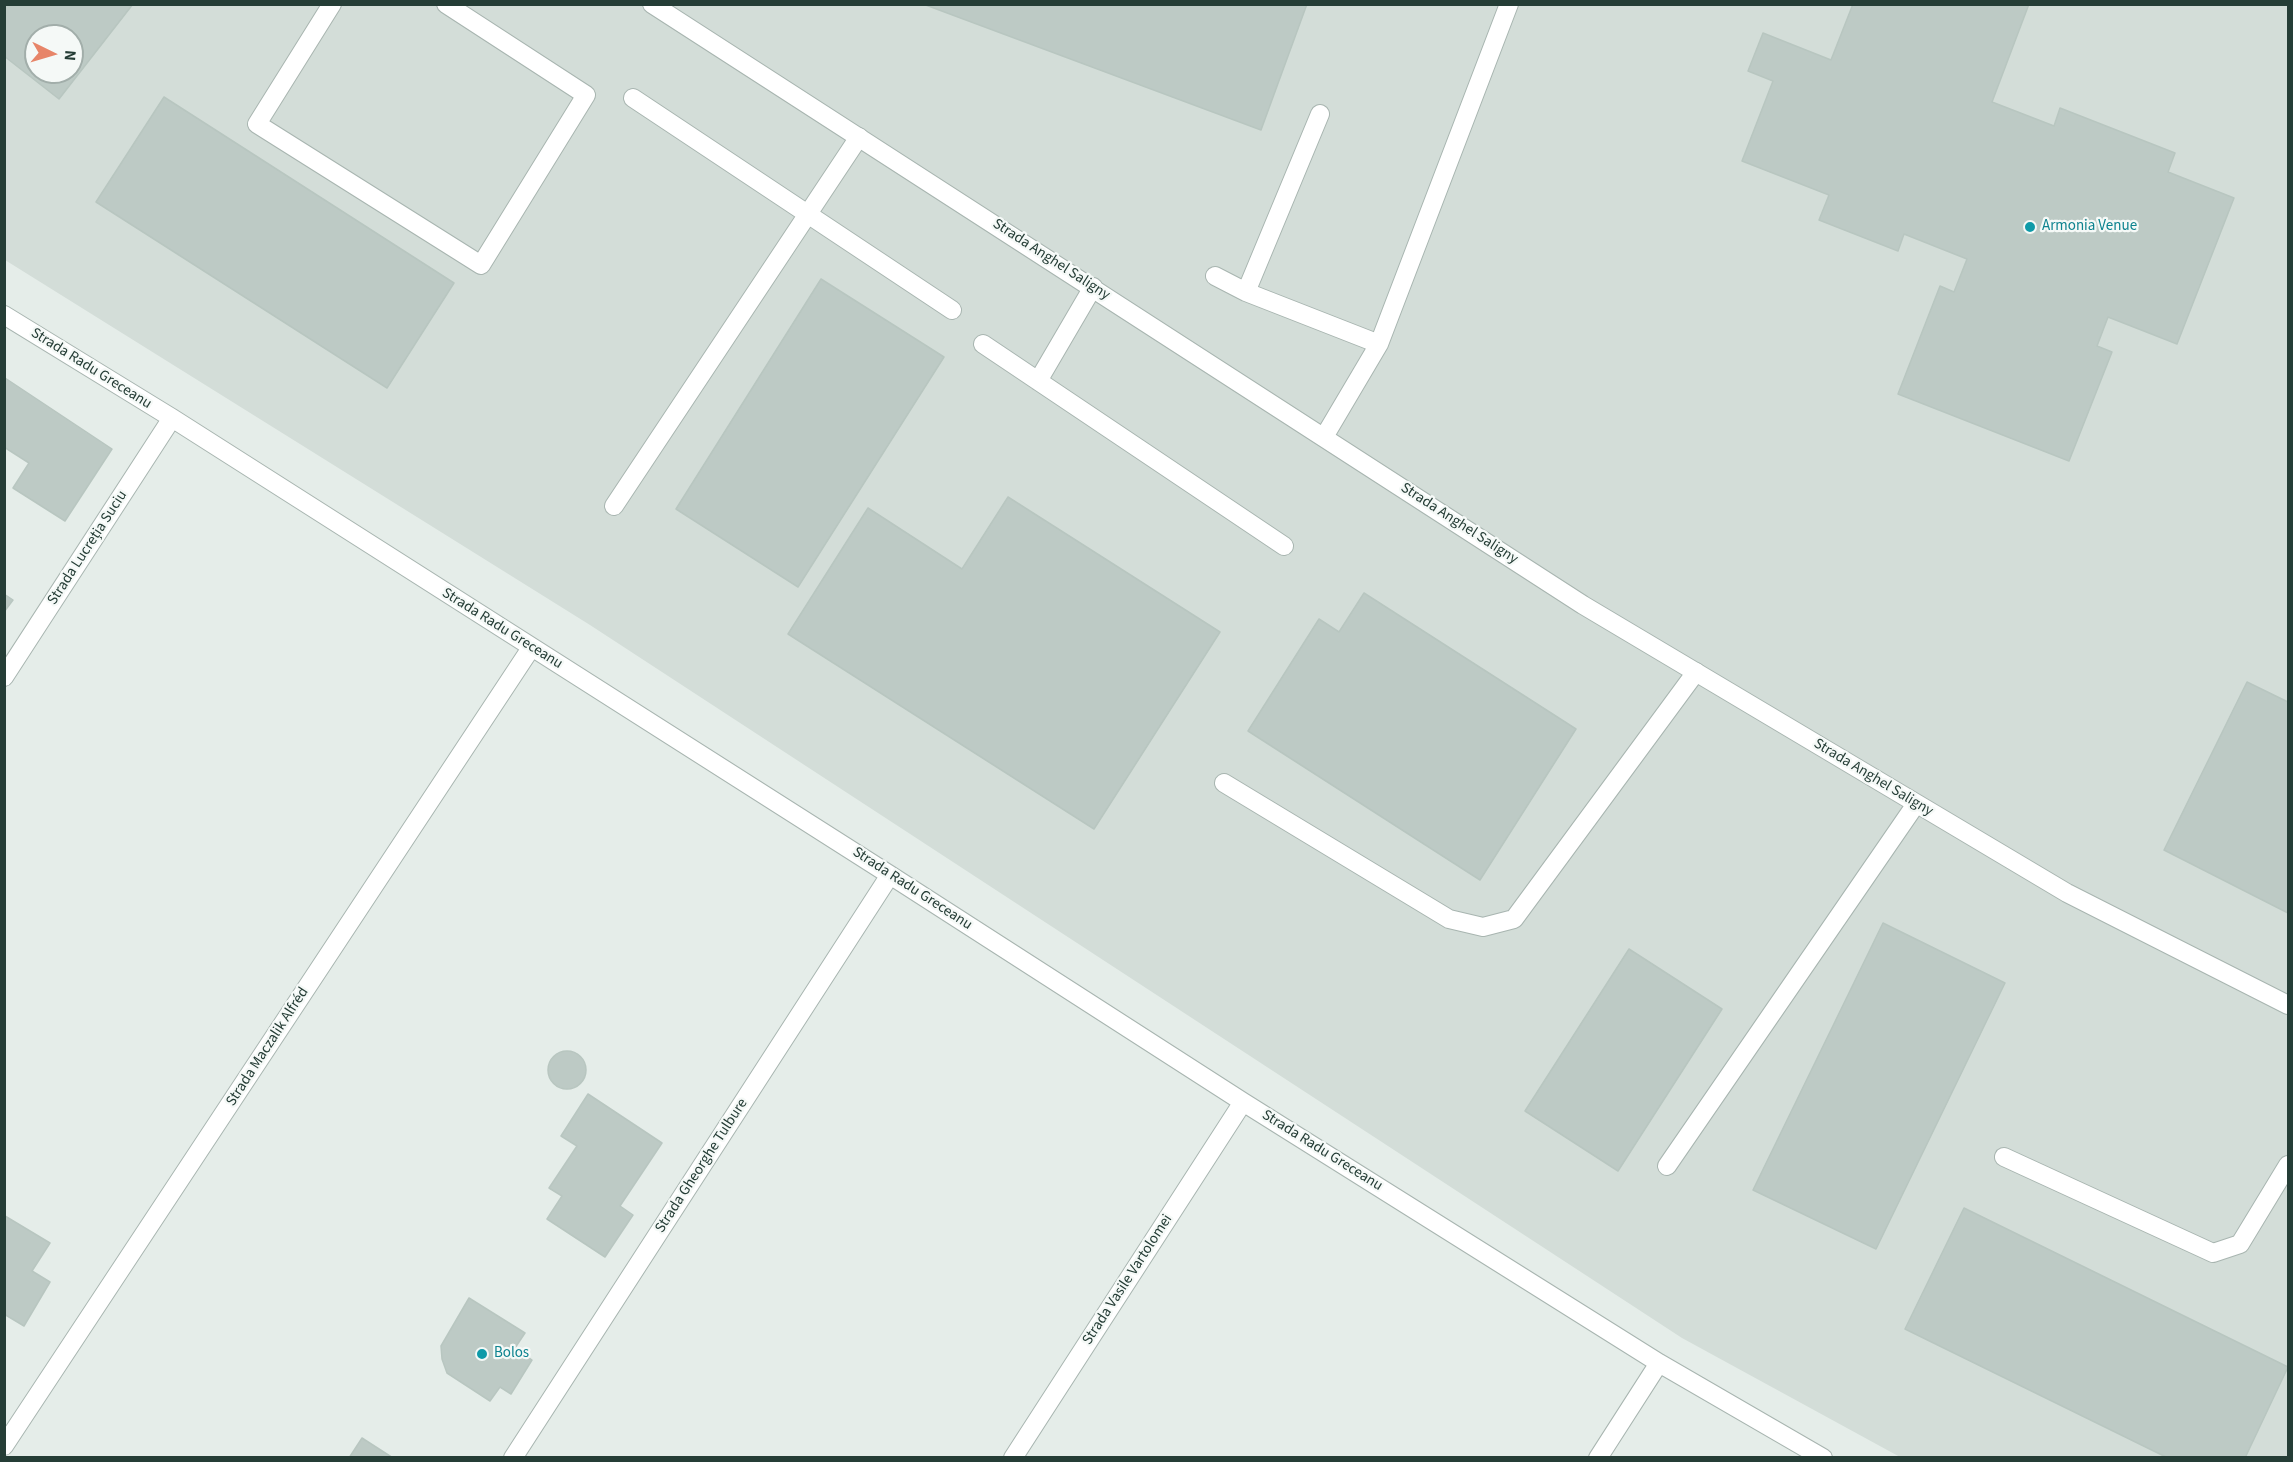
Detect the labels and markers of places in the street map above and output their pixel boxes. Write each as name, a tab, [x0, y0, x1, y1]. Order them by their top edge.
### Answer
place label: Armonia Venue	[2042, 218, 2137, 236]
marker: Armonia Venue	[2023, 220, 2037, 234]
place label: Bolos	[494, 1345, 529, 1363]
marker: Bolos	[475, 1347, 489, 1361]

